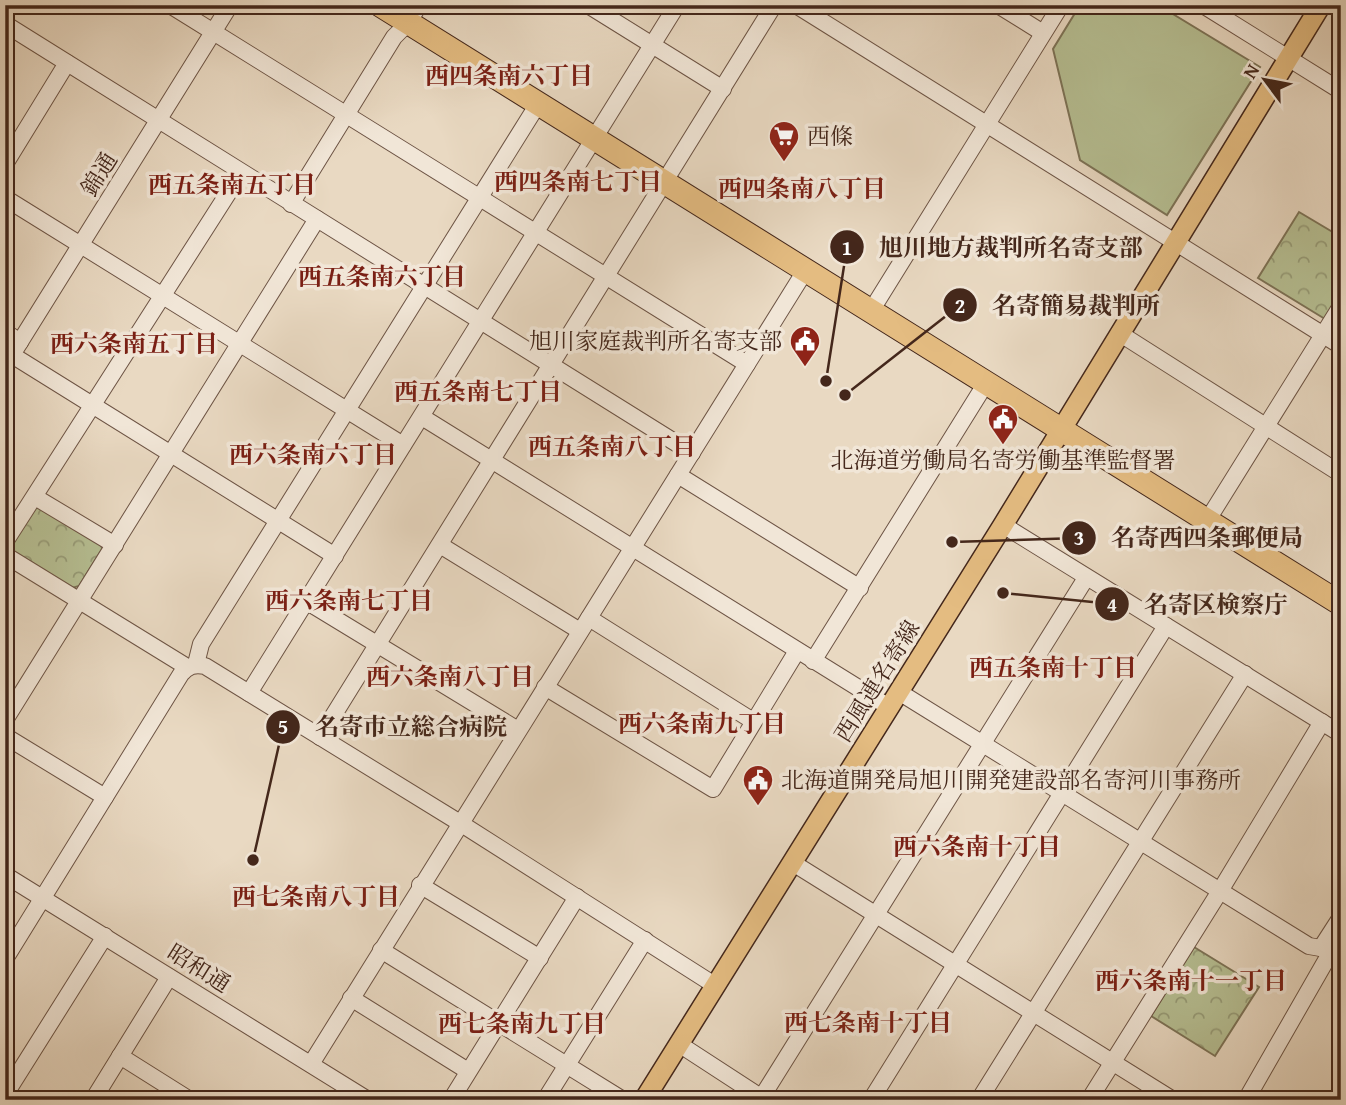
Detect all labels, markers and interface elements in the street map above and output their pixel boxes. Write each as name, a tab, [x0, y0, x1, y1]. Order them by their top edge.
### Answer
north arrow	[1230, 46, 1300, 116]
district label: 西四条南六丁目	[425, 58, 593, 93]
text: N	[1235, 58, 1266, 84]
supermarket icon: 西條	[767, 119, 801, 163]
place label: 西條	[807, 119, 853, 152]
street label: 錦通	[72, 145, 125, 202]
district label: 西四条南七丁目	[494, 164, 662, 199]
district label: 西五条南五丁目	[148, 167, 316, 202]
district label: 西四条南八丁目	[718, 171, 886, 206]
callout: 旭川地方裁判所名寄支部	[830, 225, 1157, 270]
text: 旭川地方裁判所名寄支部	[879, 230, 1143, 265]
text: 1	[842, 232, 852, 263]
district label: 西五条南六丁目	[298, 259, 466, 294]
callout: 名寄簡易裁判所	[943, 283, 1174, 328]
text: 名寄簡易裁判所	[992, 288, 1160, 323]
text: 2	[955, 290, 965, 321]
place label: 旭川家庭裁判所名寄支部	[529, 324, 782, 357]
public building icon: 旭川家庭裁判所名寄支部	[788, 324, 822, 368]
district label: 西六条南五丁目	[50, 326, 218, 361]
district label: 西五条南七丁目	[394, 374, 562, 409]
public building icon: 北海道労働局名寄労働基準監督署	[986, 402, 1020, 446]
district label: 西五条南八丁目	[528, 429, 696, 464]
district label: 西六条南六丁目	[229, 437, 397, 472]
place label: 北海道労働局名寄労働基準監督署	[831, 443, 1176, 476]
callout: 名寄西四条郵便局	[1062, 515, 1317, 560]
text: 名寄西四条郵便局	[1111, 520, 1303, 555]
text: 3	[1074, 522, 1084, 553]
callout: 名寄区検察庁	[1095, 582, 1302, 627]
district label: 西六条南七丁目	[265, 583, 433, 618]
text: 名寄区検察庁	[1144, 587, 1288, 622]
text: 4	[1107, 589, 1118, 620]
street label: 西風連名寄線	[826, 613, 927, 748]
district label: 西五条南十丁目	[969, 650, 1137, 685]
district label: 西六条南八丁目	[366, 659, 534, 694]
callout: 名寄市立総合病院	[266, 704, 521, 749]
district label: 西六条南九丁目	[618, 706, 786, 741]
text: 名寄市立総合病院	[315, 709, 507, 744]
text: 5	[278, 711, 288, 742]
public building icon: 北海道開発局旭川開発建設部名寄河川事務所	[741, 763, 775, 807]
place label: 北海道開発局旭川開発建設部名寄河川事務所	[781, 763, 1241, 796]
district label: 西六条南十丁目	[893, 829, 1061, 864]
district label: 西七条南八丁目	[232, 879, 400, 914]
street label: 昭和通	[161, 935, 237, 1000]
district label: 西六条南十一丁目	[1095, 963, 1287, 998]
district label: 西七条南十丁目	[784, 1005, 952, 1040]
district label: 西七条南九丁目	[438, 1006, 606, 1041]

